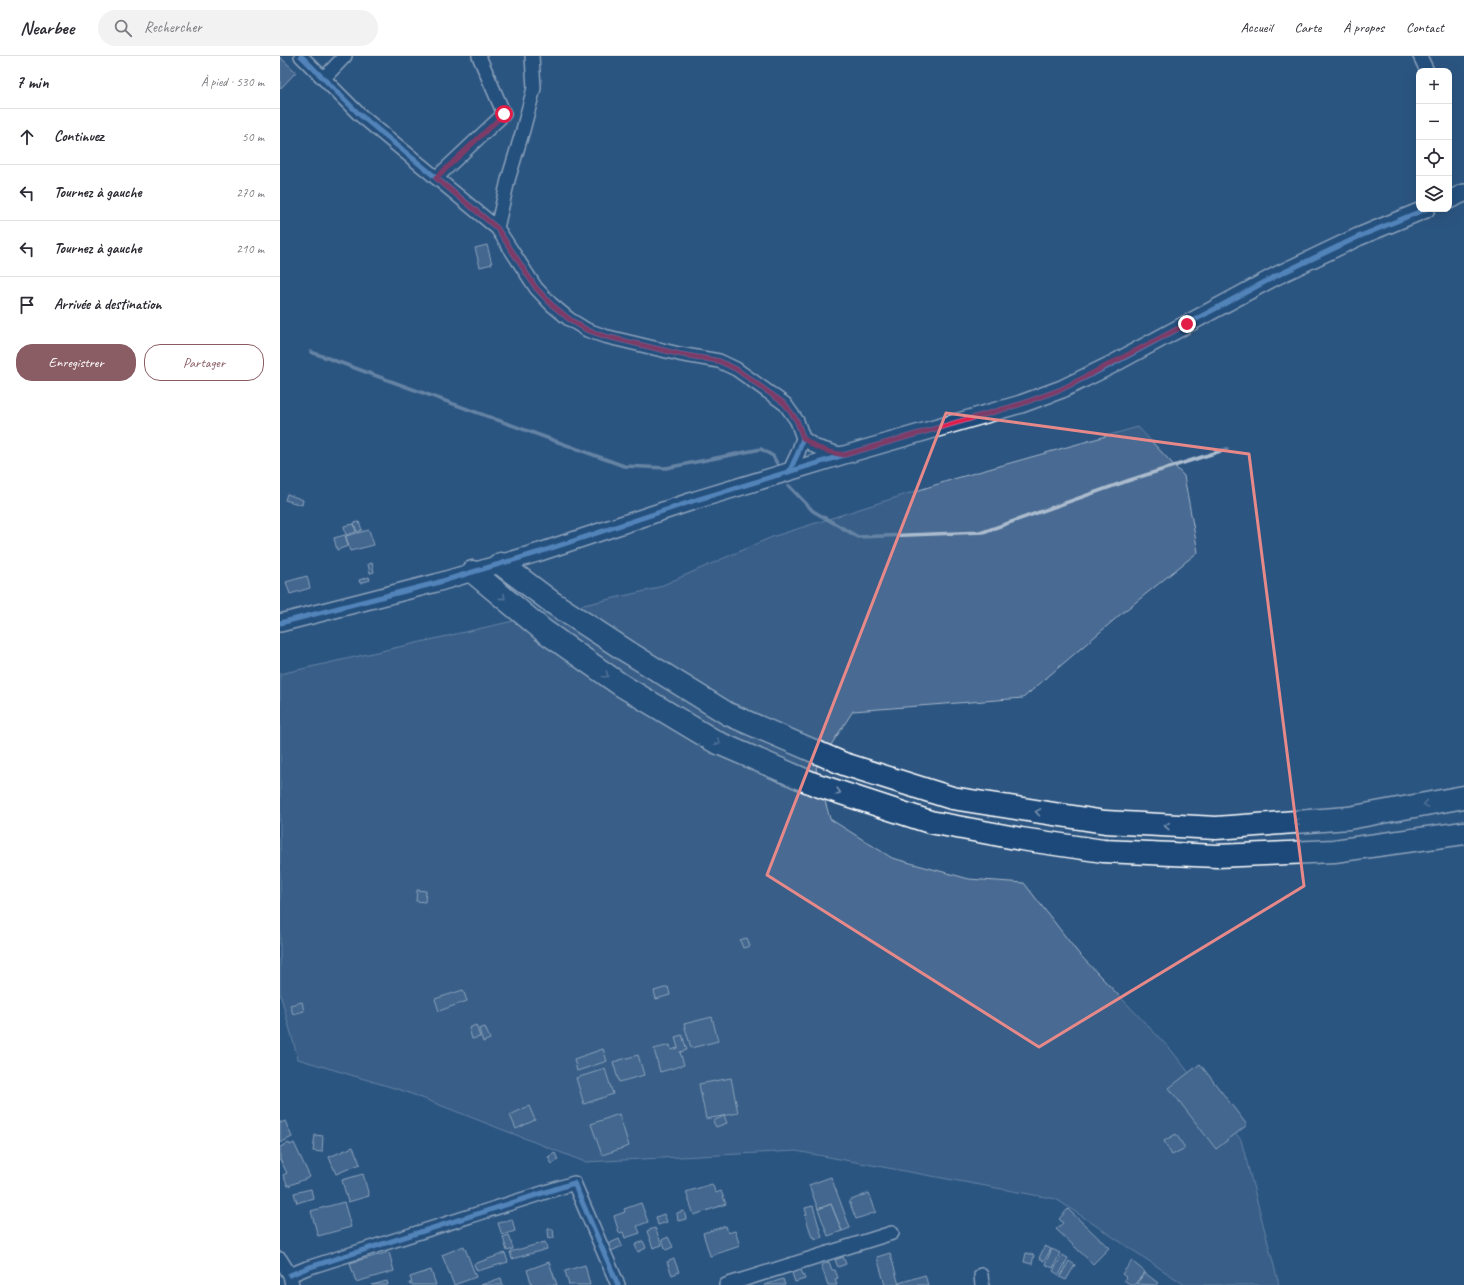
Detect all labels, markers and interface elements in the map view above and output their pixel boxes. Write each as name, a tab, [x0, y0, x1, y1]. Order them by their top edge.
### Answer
search box	[98, 10, 378, 46]
text: Nearbee	[20, 16, 74, 40]
icon: search	[112, 17, 134, 39]
text: Rechercher	[144, 18, 202, 37]
text: Accueil	[1241, 19, 1272, 36]
text: Carte	[1294, 19, 1321, 36]
text: À propos	[1343, 19, 1384, 36]
text: Contact	[1406, 19, 1444, 36]
map controls	[1416, 68, 1452, 212]
button: +	[1416, 68, 1452, 104]
text: 7 min	[16, 72, 49, 93]
text: À pied · 530 m	[201, 74, 264, 90]
button: −	[1416, 104, 1452, 140]
route start	[495, 105, 513, 123]
icon: ahead	[16, 126, 38, 148]
text: Continuez	[54, 127, 104, 146]
text: 50 m	[242, 129, 264, 145]
button: locate	[1416, 140, 1452, 176]
button: layers	[1416, 176, 1452, 212]
icon: left	[16, 182, 38, 204]
text: Tournez à gauche	[54, 183, 141, 202]
text: 270 m	[236, 185, 264, 201]
icon: left	[16, 238, 38, 260]
text: Tournez à gauche	[54, 239, 141, 258]
text: 210 m	[236, 241, 264, 257]
icon: arrive	[16, 294, 38, 316]
text: Arrivée à destination	[54, 295, 162, 314]
route end	[1178, 315, 1196, 333]
button: Enregistrer	[16, 344, 136, 381]
button: Partager	[144, 344, 264, 381]
one-way arrow	[498, 592, 506, 599]
one-way arrow	[602, 670, 609, 677]
one-way arrow	[713, 737, 721, 745]
one-way arrow	[834, 787, 841, 795]
one-way arrow	[1423, 800, 1429, 808]
one-way arrow	[1035, 808, 1041, 817]
one-way arrow	[1294, 818, 1300, 827]
one-way arrow	[1164, 821, 1170, 830]

